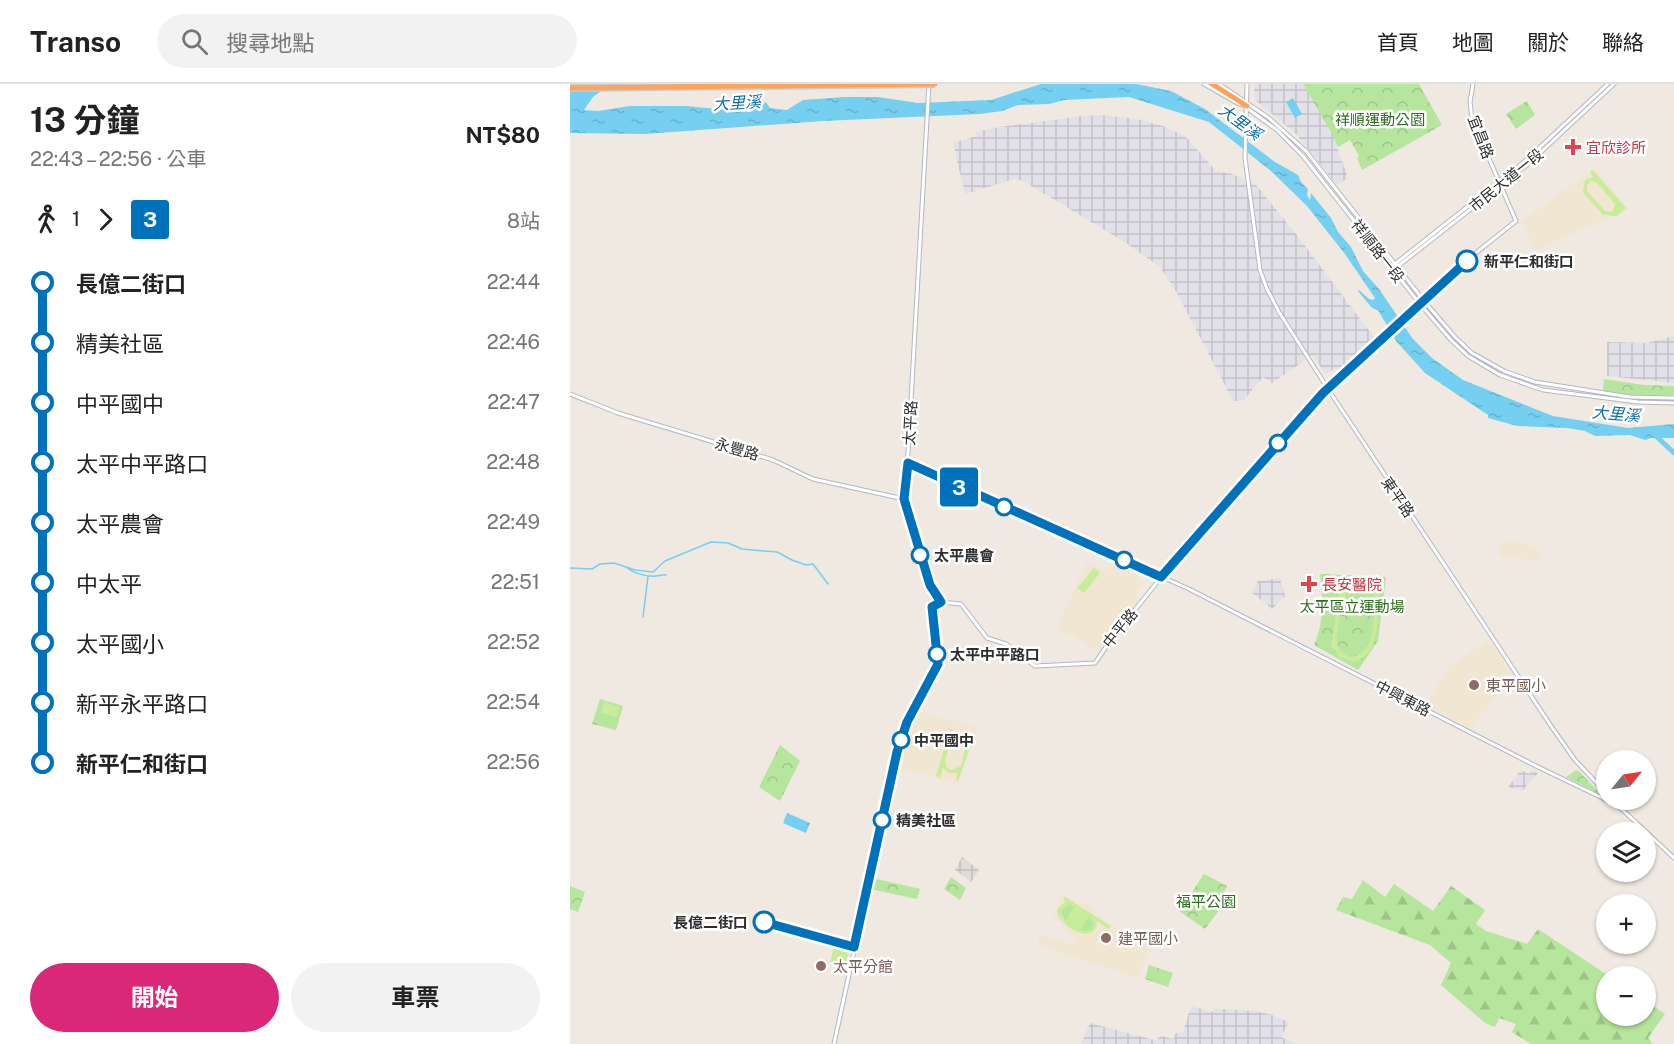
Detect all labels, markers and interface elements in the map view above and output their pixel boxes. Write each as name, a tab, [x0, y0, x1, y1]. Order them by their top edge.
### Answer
search box	[157, 14, 577, 68]
text: Transo	[30, 25, 121, 58]
icon: search	[178, 25, 211, 58]
text: 搜尋地點	[226, 30, 314, 56]
text: 首頁	[1377, 30, 1419, 55]
text: 地圖	[1452, 30, 1494, 55]
text: 關於	[1527, 30, 1569, 55]
text: 聯絡	[1602, 30, 1644, 55]
water label: 大里溪	[713, 92, 763, 114]
water label: 大里溪	[1215, 100, 1267, 145]
text: 13 分鐘	[30, 101, 140, 139]
park label: 祥順運動公園	[1335, 111, 1425, 128]
street label: 宜昌路	[1465, 113, 1497, 161]
text: NT$80	[465, 122, 540, 148]
marker: 宜欣診所	[1564, 138, 1582, 156]
place label: 宜欣診所	[1586, 139, 1646, 156]
street label: 市民大道一段	[1466, 145, 1546, 215]
text: 22:43 – 22:56 · 公車	[30, 147, 207, 171]
icon: walk	[30, 203, 63, 236]
icon: forward	[89, 203, 122, 236]
text: 1	[72, 207, 80, 231]
text: 3	[143, 207, 157, 232]
text: 8站	[507, 209, 540, 233]
street label: 祥順路一段	[1348, 216, 1408, 286]
marker: 新平仁和街口	[1456, 250, 1478, 272]
place label: 新平仁和街口	[1484, 253, 1574, 270]
text: 22:44	[487, 270, 540, 294]
text: 長億二街口	[76, 271, 186, 297]
text: 22:46	[487, 330, 540, 354]
text: 精美社區	[76, 331, 164, 357]
text: 22:47	[487, 390, 540, 414]
text: 中平國中	[76, 391, 164, 417]
street label: 太平路	[900, 400, 920, 446]
water label: 大里溪	[1591, 402, 1643, 426]
unlabelled marker	[1269, 434, 1287, 452]
street label: 永豐路	[713, 435, 761, 463]
text: 22:48	[486, 450, 540, 474]
text: 太平中平路口	[76, 451, 208, 477]
line badge: 3	[940, 468, 978, 506]
street label: 東平路	[1378, 474, 1418, 520]
text: 3	[952, 475, 966, 500]
unlabelled marker	[995, 498, 1013, 516]
text: 22:49	[487, 510, 540, 534]
text: 太平農會	[76, 511, 164, 537]
marker: 太平農會	[911, 546, 929, 564]
place label: 太平農會	[934, 547, 994, 564]
unlabelled marker	[1115, 551, 1133, 569]
text: 22:51	[491, 570, 540, 594]
text: 中太平	[76, 571, 142, 597]
marker: 長安醫院	[1300, 575, 1318, 593]
place label: 長安醫院	[1322, 576, 1382, 593]
park label: 太平區立運動場	[1299, 598, 1405, 615]
street label: 中平路	[1099, 605, 1141, 651]
text: 22:52	[487, 630, 540, 654]
text: 太平國小	[76, 631, 164, 657]
marker: 太平中平路口	[928, 645, 946, 663]
place label: 太平中平路口	[950, 646, 1040, 663]
street label: 中興東路	[1372, 677, 1434, 719]
place label: 東平國小	[1486, 677, 1546, 694]
marker: 東平國小	[1467, 678, 1481, 692]
text: 22:54	[486, 690, 540, 714]
text: 新平永平路口	[76, 691, 208, 717]
marker: 中平國中	[892, 731, 910, 749]
place label: 中平國中	[914, 732, 974, 749]
text: 22:56	[486, 750, 540, 774]
north arrow	[1596, 750, 1656, 810]
map controls	[1596, 750, 1656, 1026]
text: 新平仁和街口	[76, 751, 208, 777]
marker: 精美社區	[873, 811, 891, 829]
place label: 精美社區	[896, 812, 956, 829]
button: layers	[1596, 822, 1656, 882]
park label: 福平公園	[1176, 893, 1236, 910]
button: +	[1596, 894, 1656, 954]
marker: 長億二街口	[753, 911, 775, 933]
place label: 長億二街口	[673, 914, 748, 931]
place label: 建平國小	[1118, 930, 1178, 947]
marker: 建平國小	[1099, 931, 1113, 945]
place label: 太平分館	[833, 958, 893, 975]
marker: 太平分館	[814, 959, 828, 973]
button: 開始	[30, 963, 279, 1032]
button: 車票	[291, 963, 540, 1032]
button: −	[1596, 966, 1656, 1026]

